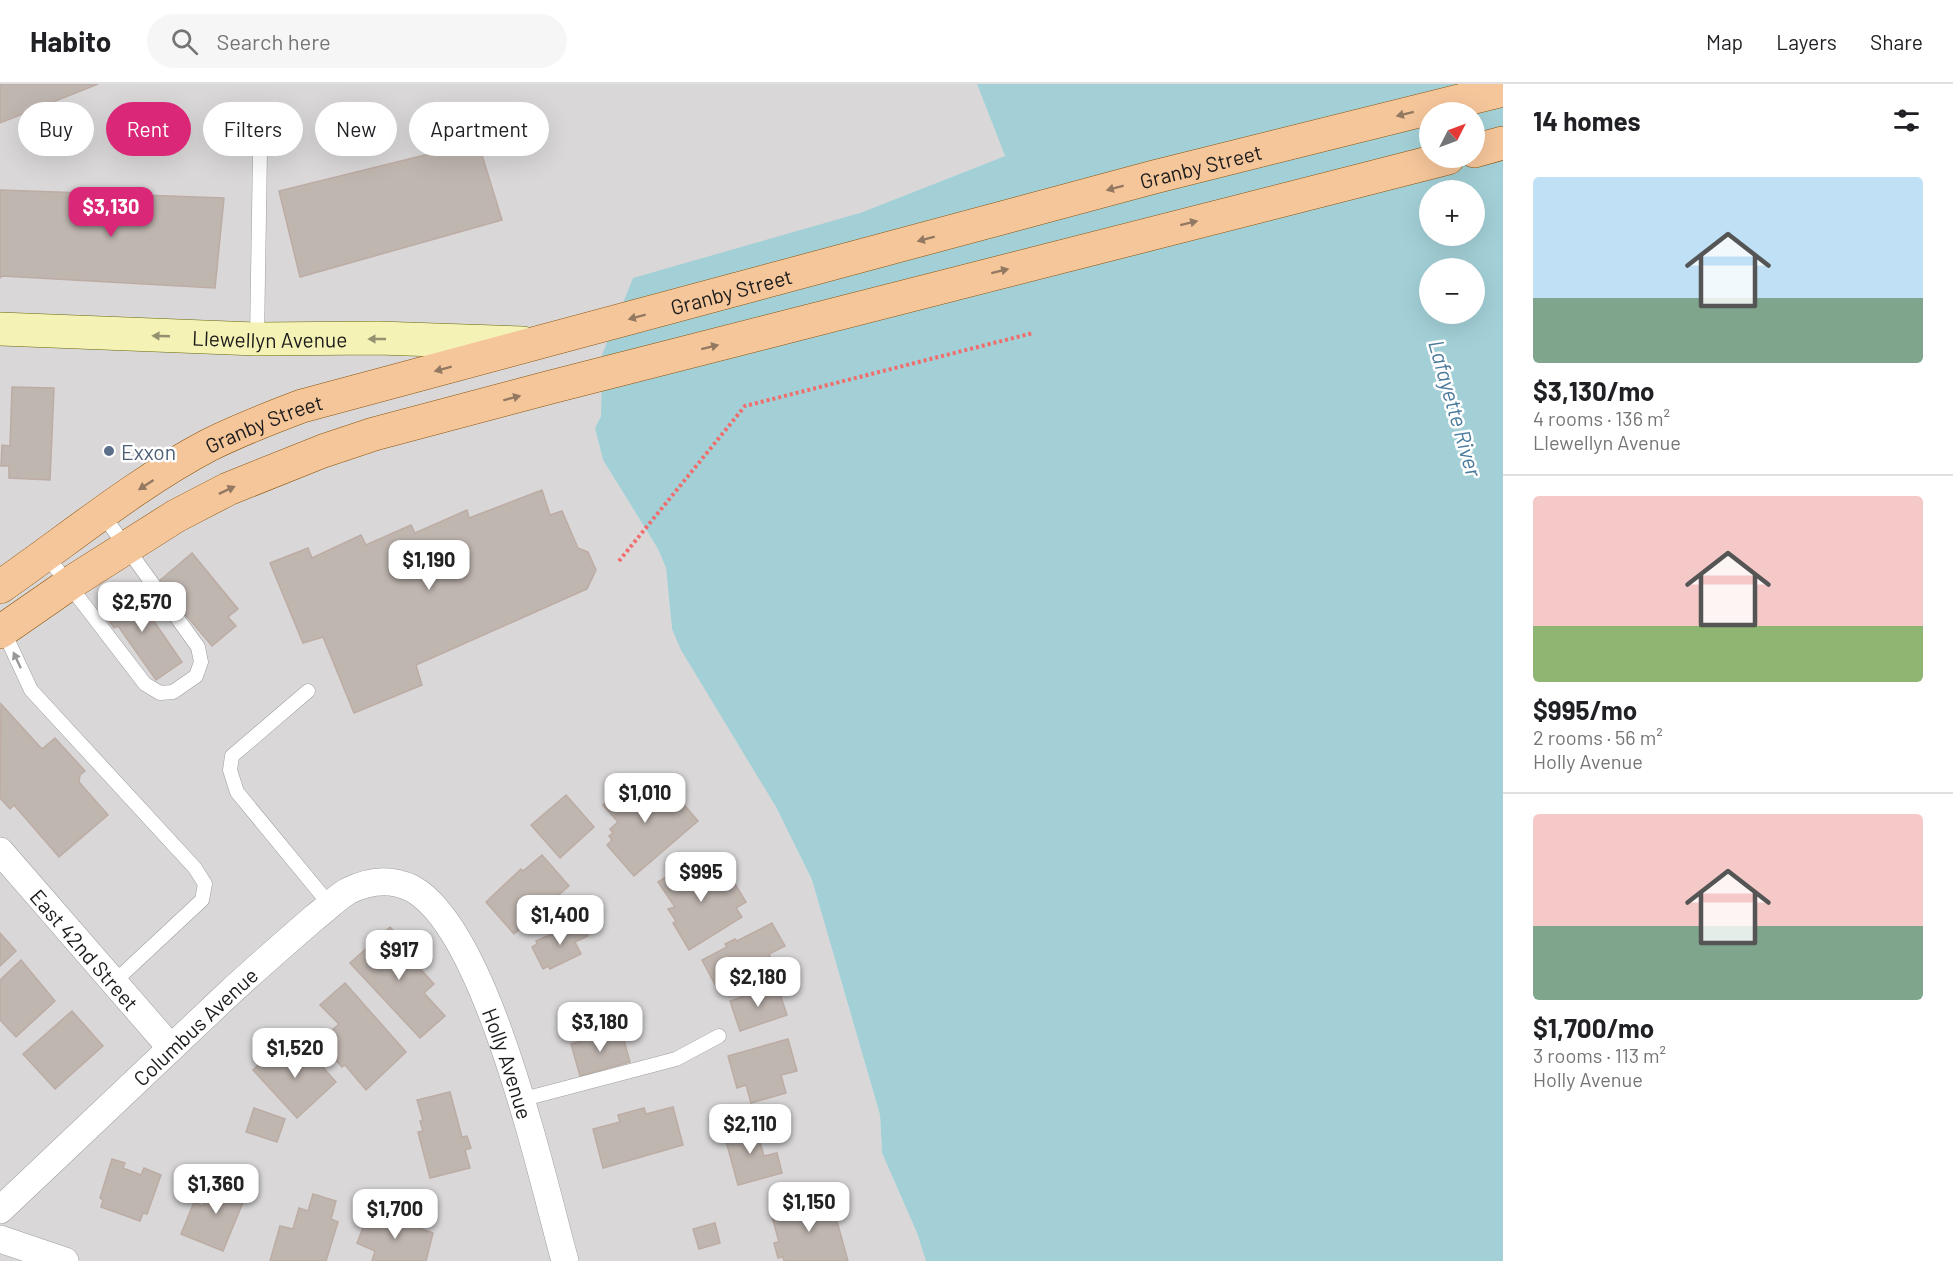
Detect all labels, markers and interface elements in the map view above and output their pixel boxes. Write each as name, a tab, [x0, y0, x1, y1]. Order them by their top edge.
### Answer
search box	[147, 14, 567, 68]
text: Habito	[30, 24, 111, 58]
icon: search	[168, 25, 201, 58]
text: Search here	[216, 28, 331, 54]
text: Map	[1706, 29, 1743, 54]
text: Layers	[1776, 29, 1837, 54]
text: Share	[1870, 29, 1923, 54]
chip: Buy	[18, 102, 94, 156]
chip: Rent	[106, 102, 191, 156]
chip: Filters	[203, 102, 303, 156]
chip: New	[315, 102, 397, 156]
chip: Apartment	[409, 102, 549, 156]
north arrow	[1419, 102, 1485, 168]
map controls	[1419, 102, 1485, 324]
icon: filters	[1890, 104, 1923, 137]
text: 14 homes	[1533, 105, 1640, 136]
one-way arrow	[1396, 109, 1415, 119]
street label: Granby Street	[1137, 138, 1264, 193]
button: +	[1419, 180, 1485, 246]
one-way arrow	[1106, 184, 1124, 193]
pin: $3,130	[62, 187, 160, 238]
text: $3,130	[83, 194, 139, 218]
icon: home	[1674, 216, 1782, 324]
one-way arrow	[1180, 218, 1198, 228]
one-way arrow	[917, 235, 935, 244]
button: −	[1419, 258, 1485, 324]
street label: Granby Street	[667, 262, 795, 319]
one-way arrow	[991, 266, 1009, 276]
one-way arrow	[628, 313, 646, 322]
street label: Llewellyn Avenue	[192, 324, 348, 352]
one-way arrow	[151, 331, 170, 340]
one-way arrow	[367, 334, 386, 344]
water label: Lafayette River	[1424, 337, 1488, 481]
one-way arrow	[701, 342, 719, 352]
one-way arrow	[434, 365, 452, 374]
text: $3,130/mo	[1533, 375, 1655, 406]
street label: Granby Street	[200, 389, 325, 458]
one-way arrow	[503, 392, 521, 402]
text: 4 rooms · 136 m²	[1533, 406, 1670, 430]
text: Llewellyn Avenue	[1533, 430, 1681, 454]
place label: Exxon	[121, 439, 176, 464]
marker: Exxon	[102, 444, 116, 458]
one-way arrow	[138, 480, 154, 491]
one-way arrow	[219, 486, 236, 495]
icon: home	[1674, 535, 1782, 643]
pin: $1,190	[380, 540, 478, 591]
text: $1,190	[403, 547, 455, 571]
pin: $2,570	[93, 582, 191, 633]
text: $2,570	[112, 589, 172, 613]
one-way arrow	[12, 651, 22, 669]
text: $995/mo	[1533, 694, 1637, 725]
text: 2 rooms · 56 m²	[1533, 725, 1663, 749]
text: Holly Avenue	[1533, 749, 1643, 773]
pin: $1,010	[596, 773, 694, 824]
text: $1,010	[619, 780, 671, 804]
pin: $995	[665, 852, 737, 903]
icon: home	[1674, 853, 1782, 961]
text: $995	[679, 859, 723, 883]
street label: East 42nd Street	[26, 883, 145, 1015]
pin: $1,400	[511, 895, 609, 946]
text: $1,400	[531, 902, 589, 926]
pin: $917	[363, 930, 435, 981]
text: $917	[380, 937, 418, 961]
pin: $2,180	[709, 957, 807, 1008]
street label: Columbus Avenue	[127, 961, 262, 1090]
text: $2,180	[729, 964, 787, 988]
pin: $3,180	[551, 1002, 649, 1053]
street label: Holly Avenue	[478, 1004, 539, 1122]
text: $3,180	[572, 1009, 628, 1033]
text: $1,700/mo	[1533, 1012, 1654, 1043]
pin: $1,520	[246, 1028, 344, 1079]
text: $1,520	[266, 1035, 324, 1059]
text: 3 rooms · 113 m²	[1533, 1043, 1666, 1067]
text: Holly Avenue	[1533, 1067, 1643, 1091]
pin: $2,110	[701, 1104, 799, 1155]
text: $2,110	[723, 1111, 777, 1135]
pin: $1,360	[167, 1164, 265, 1215]
text: $1,360	[188, 1171, 244, 1195]
pin: $1,150	[760, 1182, 858, 1233]
pin: $1,700	[346, 1189, 444, 1240]
text: $1,150	[782, 1189, 836, 1213]
text: $1,700	[367, 1196, 423, 1220]

